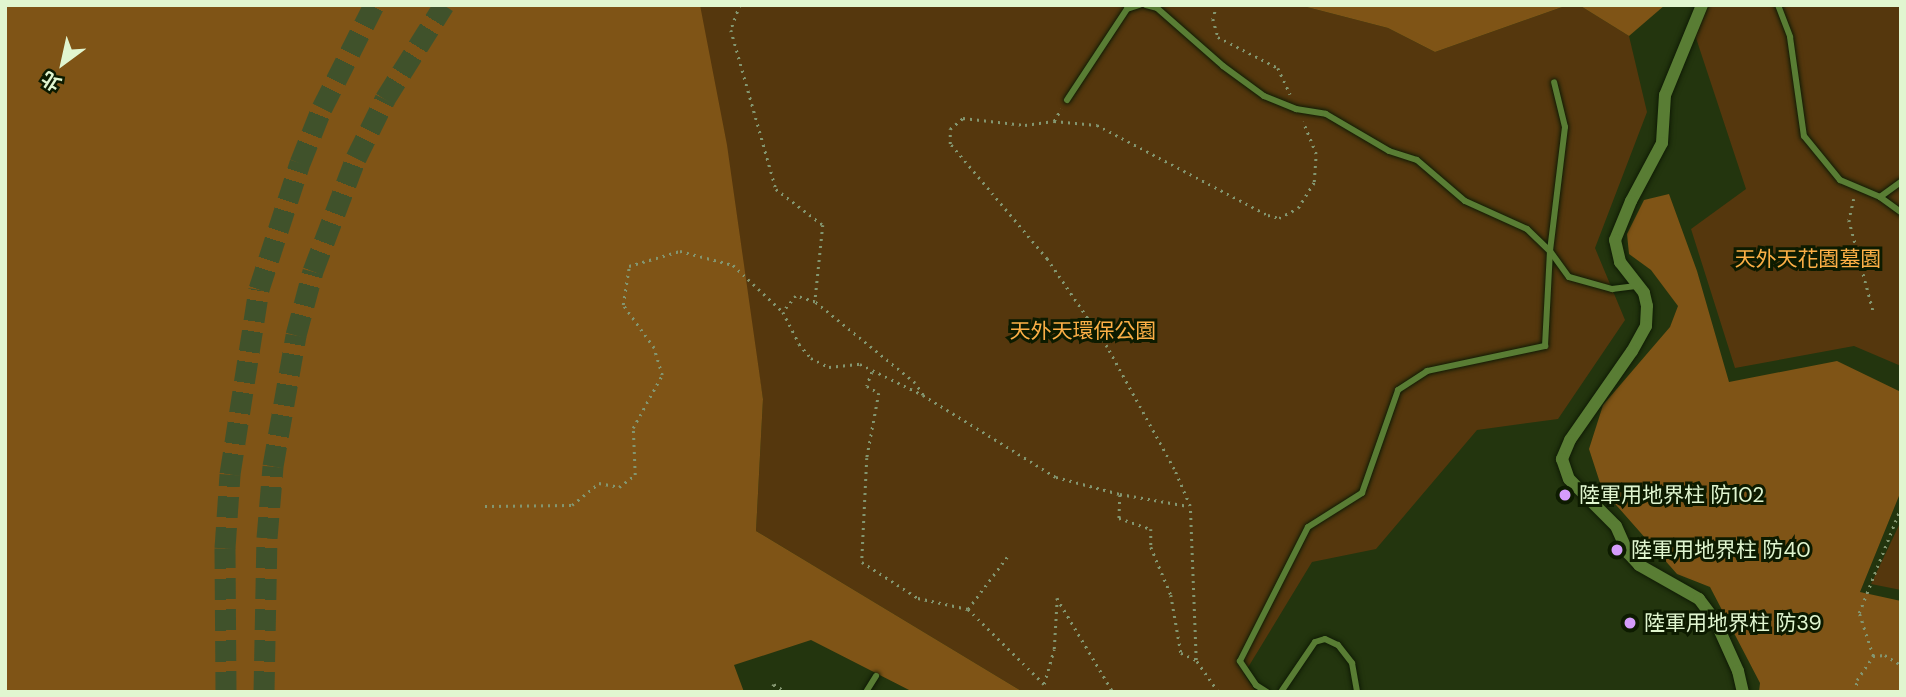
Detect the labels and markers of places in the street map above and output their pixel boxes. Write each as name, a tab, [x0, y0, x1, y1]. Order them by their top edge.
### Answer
place label: 陸軍用地界柱 防102	[1579, 482, 1764, 508]
marker: 陸軍用地界柱 防102	[1557, 487, 1573, 503]
place label: 陸軍用地界柱 防40	[1631, 537, 1811, 563]
marker: 陸軍用地界柱 防40	[1609, 542, 1625, 558]
place label: 陸軍用地界柱 防39	[1644, 610, 1822, 636]
marker: 陸軍用地界柱 防39	[1622, 615, 1638, 631]

